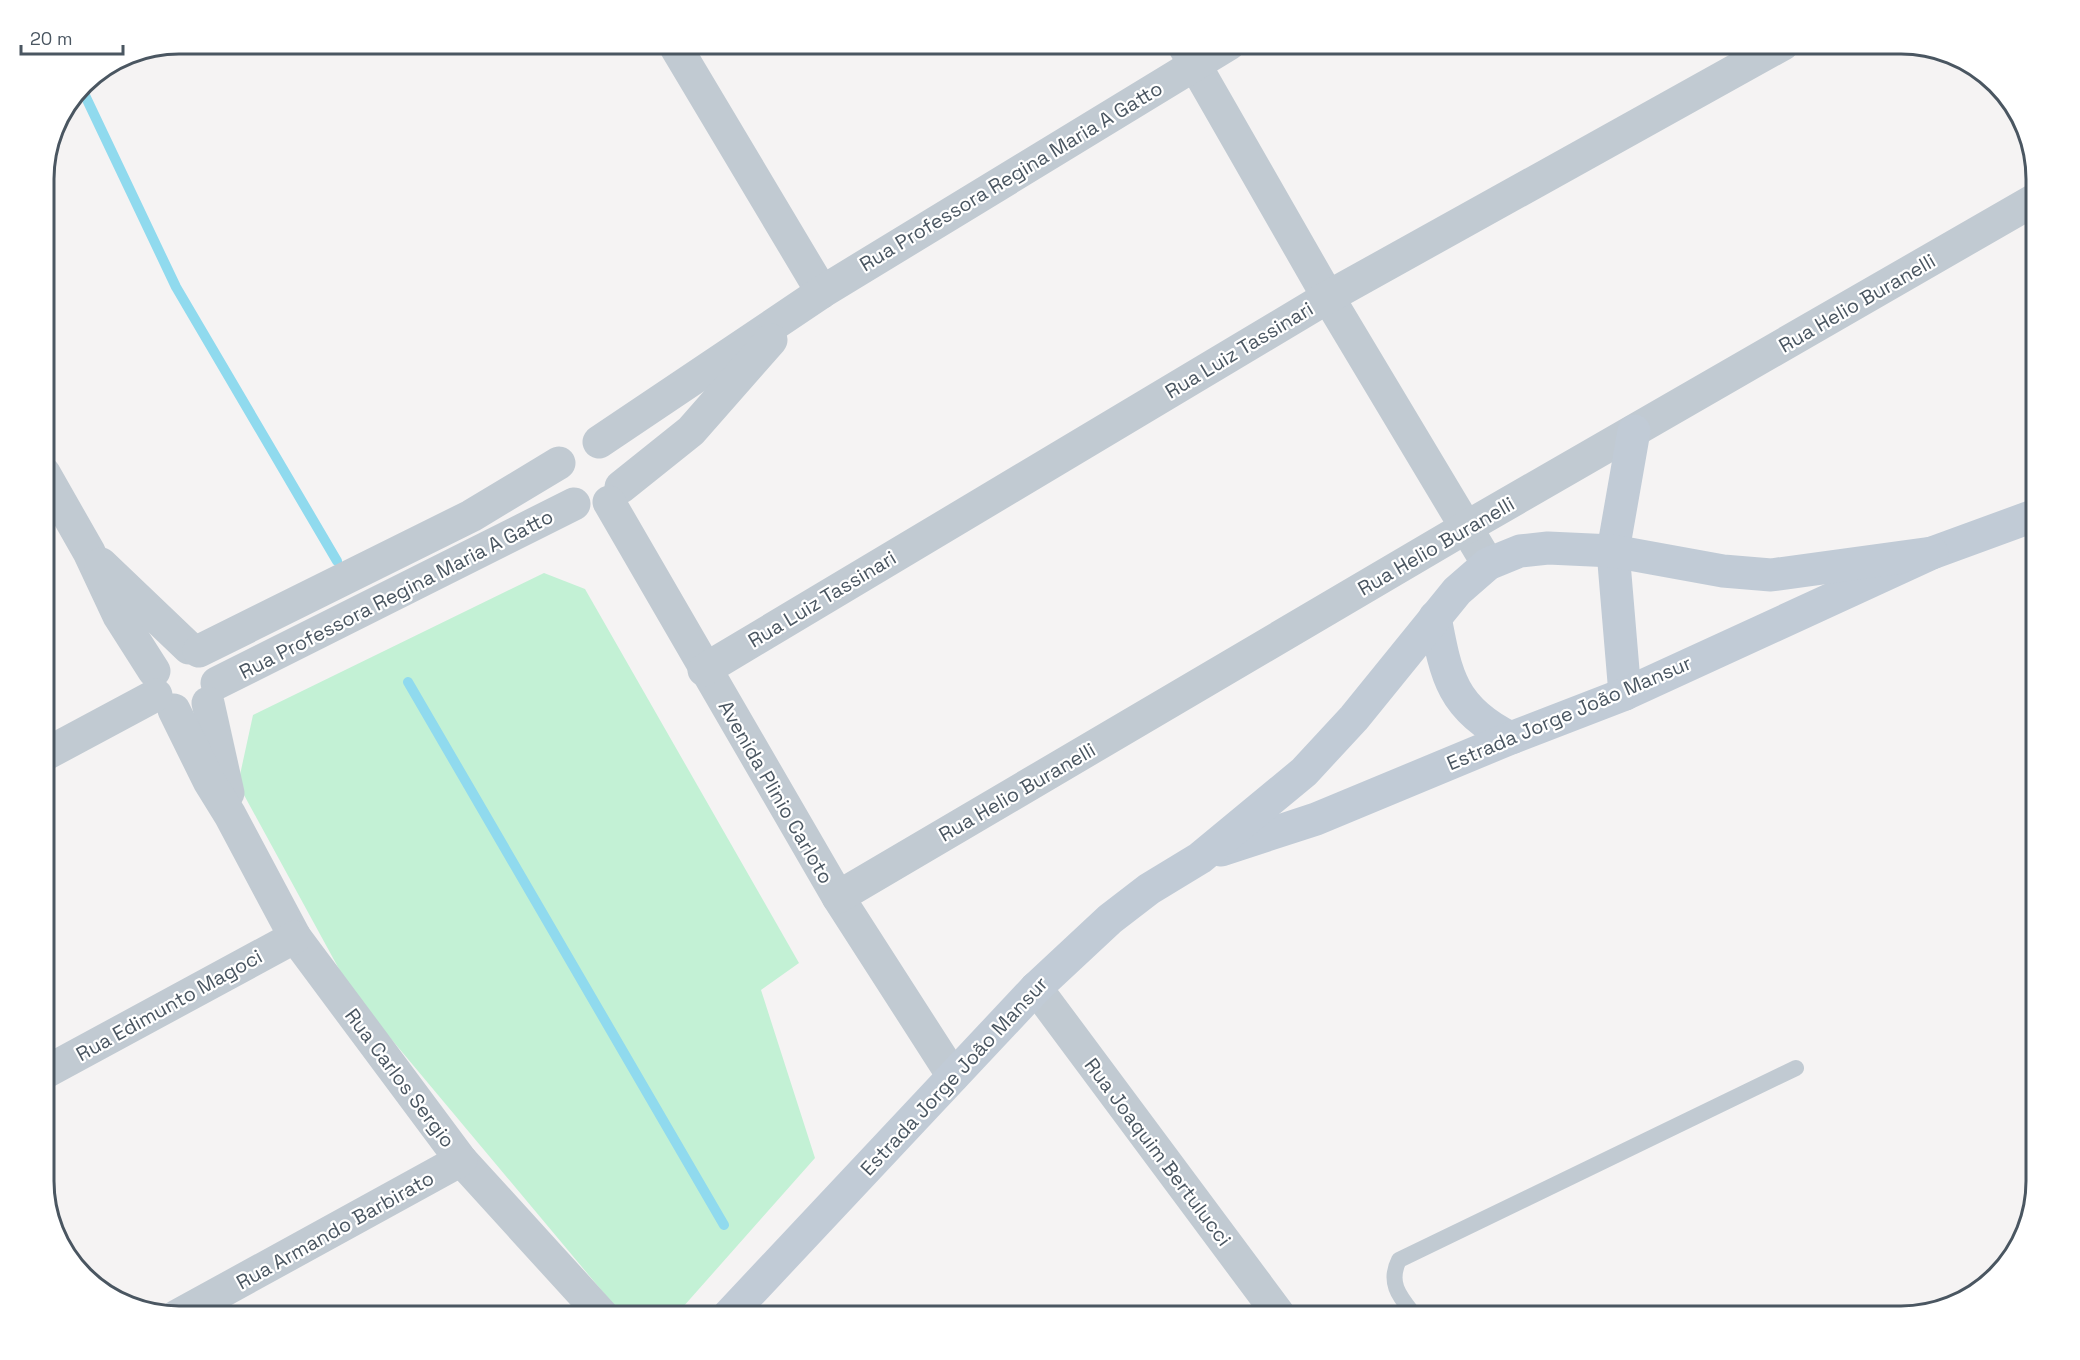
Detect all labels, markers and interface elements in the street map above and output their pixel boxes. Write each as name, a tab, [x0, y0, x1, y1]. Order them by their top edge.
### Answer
scale bar	[21, 18, 123, 56]
text: 20 m	[30, 27, 73, 50]
street label: Rua Professora Regina Maria A Gatto	[855, 75, 1167, 277]
street label: Rua Helio Buranelli	[1774, 248, 1940, 358]
street label: Rua Luiz Tassinari	[1160, 296, 1318, 404]
street label: Rua Helio Buranelli	[1353, 491, 1519, 601]
street label: Rua Professora Regina Maria A Gatto	[235, 503, 557, 685]
street label: Rua Luiz Tassinari	[743, 545, 901, 653]
street label: Estrada Jorge João Mansur	[1443, 650, 1695, 776]
street label: Avenida Plinio Carloto	[713, 696, 839, 888]
street label: Rua Helio Buranelli	[934, 737, 1100, 847]
street label: Rua Edimunto Magoci	[71, 943, 267, 1067]
street label: Estrada Jorge João Mansur	[855, 971, 1053, 1181]
street label: Rua Carlos Sergio	[339, 1003, 461, 1153]
street label: Rua Joaquim Bertulucci	[1079, 1053, 1237, 1251]
street label: Rua Armando Barbirato	[232, 1165, 438, 1295]

